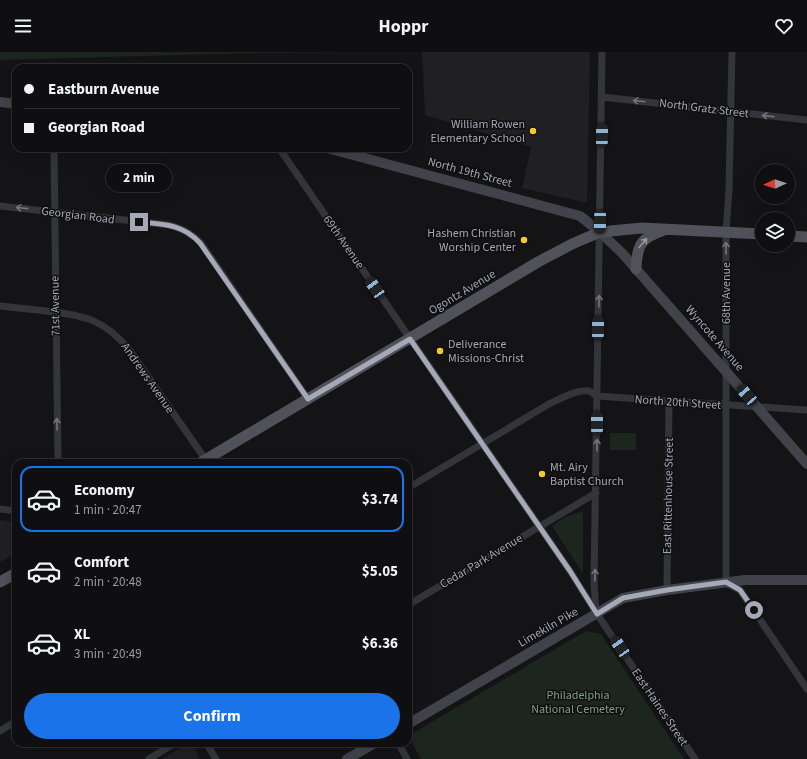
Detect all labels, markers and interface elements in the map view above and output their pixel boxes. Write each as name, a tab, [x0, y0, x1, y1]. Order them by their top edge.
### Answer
text: Hoppr	[379, 14, 428, 39]
icon: menu	[12, 15, 34, 37]
icon: heart	[773, 15, 795, 37]
text: Eastburn Avenue	[48, 79, 160, 100]
street label: North Gratz Street	[658, 95, 750, 122]
one-way arrow	[633, 97, 646, 105]
one-way arrow	[762, 112, 775, 120]
place label: William Rowen Elementary School	[430, 116, 525, 147]
text: Georgian Road	[48, 117, 145, 138]
car	[596, 123, 608, 147]
marker: William Rowen Elementary School	[528, 126, 538, 136]
street label: North 19th Street	[426, 153, 514, 192]
callout: 2 min	[106, 164, 172, 192]
north arrow	[755, 164, 795, 204]
map controls	[755, 164, 795, 252]
text: 2 min	[123, 169, 155, 187]
street label: Georgian Road	[40, 203, 116, 228]
one-way arrow	[16, 204, 29, 212]
car	[594, 210, 606, 234]
street label: 69th Avenue	[319, 212, 368, 273]
button: layers	[755, 212, 795, 252]
route end	[130, 213, 148, 231]
place label: Hashem Christian Worship Center	[427, 225, 517, 256]
marker: Hashem Christian Worship Center	[519, 235, 529, 245]
one-way arrow	[638, 238, 647, 248]
one-way arrow	[723, 242, 730, 255]
street label: 68th Avenue	[718, 262, 735, 324]
street label: Ogontz Avenue	[426, 266, 499, 319]
car	[363, 275, 387, 301]
street label: 71st Avenue	[46, 276, 65, 336]
one-way arrow	[595, 295, 603, 308]
street label: Wyncote Avenue	[681, 302, 748, 375]
car	[592, 316, 604, 340]
place label: Deliverance Missions-Christ	[448, 336, 524, 367]
street label: Andrews Avenue	[117, 339, 178, 417]
marker: Deliverance Missions-Christ	[435, 346, 445, 356]
car	[735, 382, 759, 408]
street label: North 20th Street	[634, 391, 722, 414]
car	[591, 411, 603, 435]
one-way arrow	[53, 418, 61, 431]
street label: East Rittenhouse Street	[659, 438, 678, 554]
one-way arrow	[593, 439, 601, 452]
place label: Mt. Airy Baptist Church	[550, 459, 624, 490]
marker: Mt. Airy Baptist Church	[537, 469, 547, 479]
text: Economy	[74, 480, 135, 501]
icon: car	[26, 481, 62, 517]
text: $3.74	[362, 489, 398, 510]
text: 1 min · 20:47	[74, 501, 142, 519]
street label: Cedar Park Avenue	[437, 530, 526, 593]
text: Comfort	[74, 552, 129, 573]
icon: car	[26, 553, 62, 589]
text: $5.05	[362, 561, 398, 582]
one-way arrow	[591, 569, 598, 582]
text: 2 min · 20:48	[74, 573, 142, 591]
route start	[745, 601, 763, 619]
street label: Limekiln Pike	[515, 603, 582, 652]
text: XL	[74, 624, 90, 645]
icon: car	[26, 625, 62, 661]
text: $6.36	[362, 633, 398, 654]
car	[608, 634, 632, 660]
text: 3 min · 20:49	[74, 645, 142, 663]
street label: East Haines Street	[627, 665, 692, 750]
park label: Philadelphia National Cemetery	[531, 687, 625, 718]
button: Confirm	[24, 693, 400, 739]

